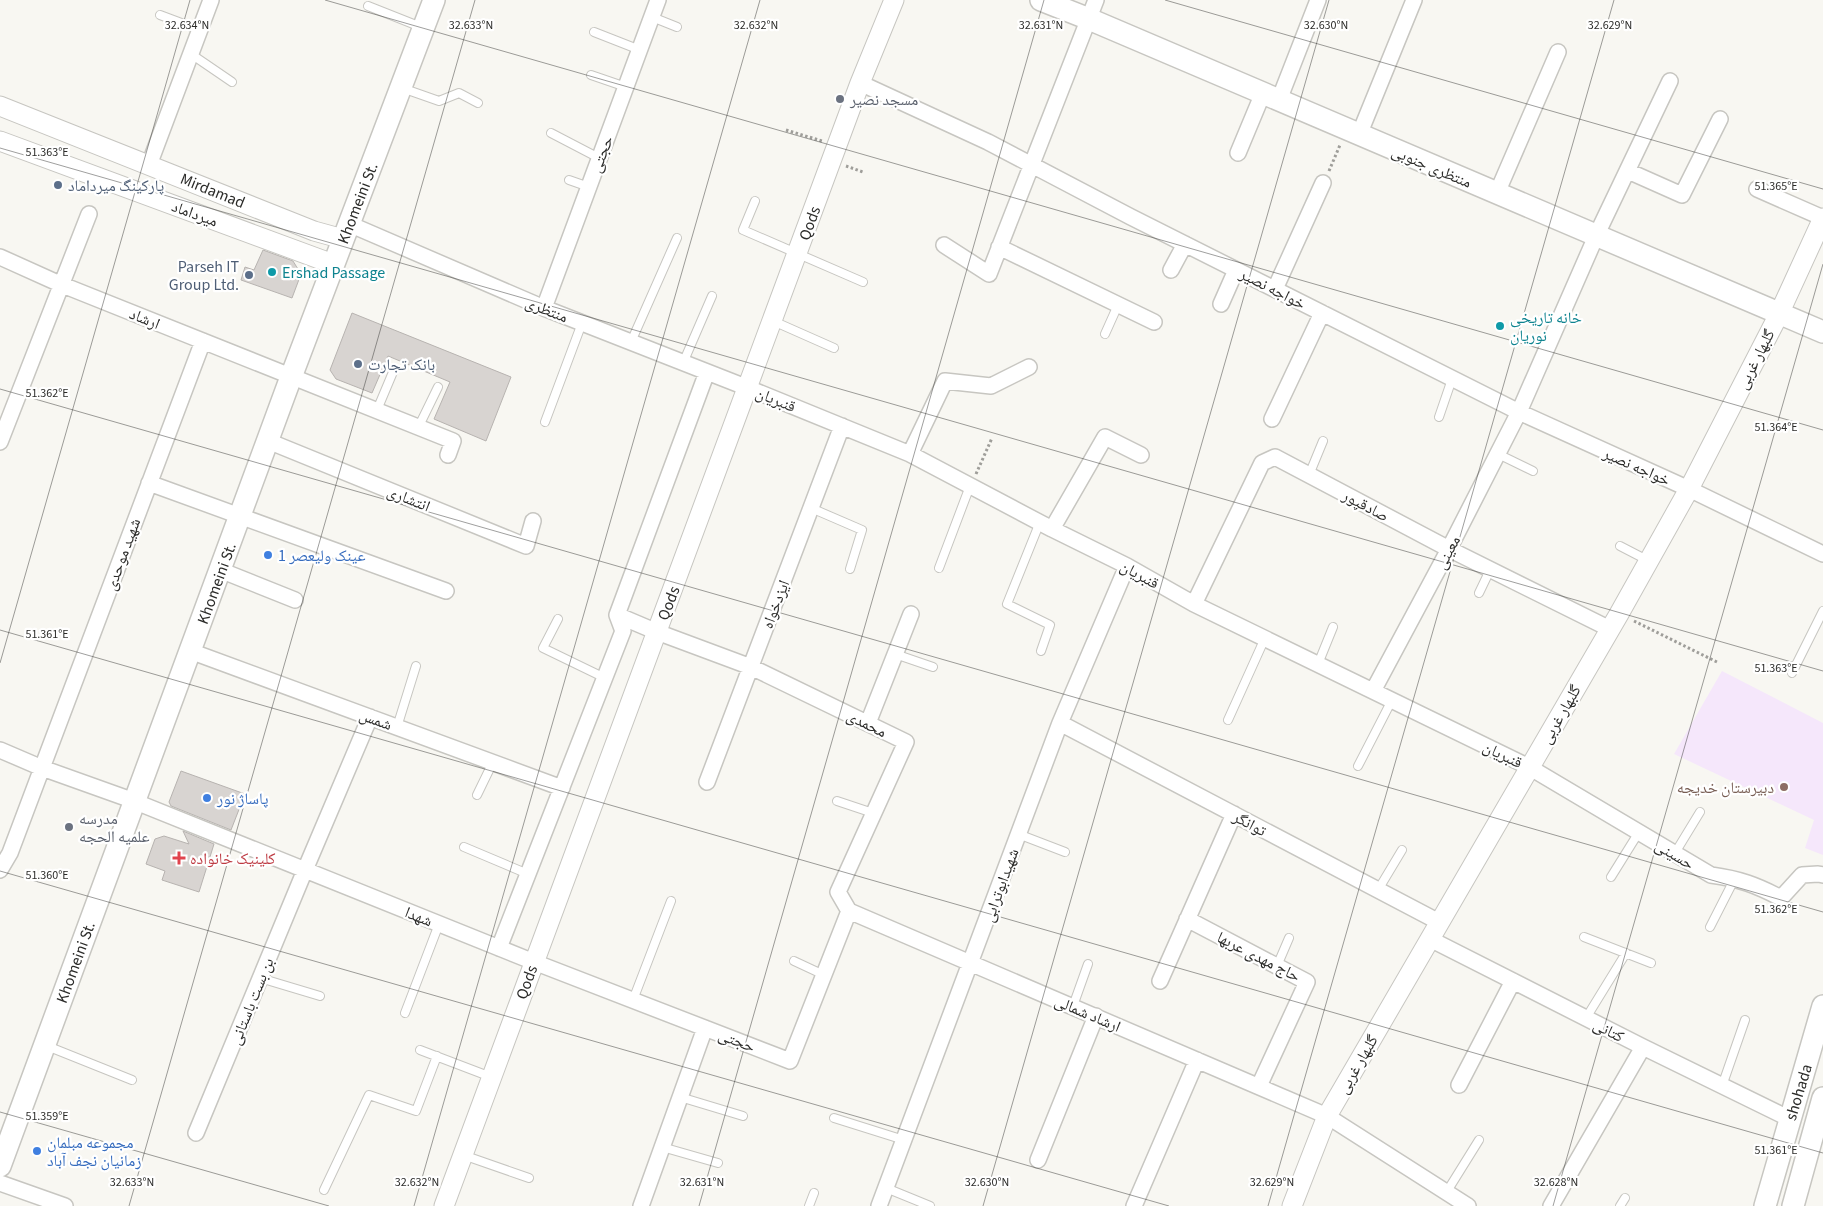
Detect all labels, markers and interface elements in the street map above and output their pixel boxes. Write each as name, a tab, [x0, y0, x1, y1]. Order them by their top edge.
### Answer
text: 32.634°N	[165, 17, 209, 34]
text: 32.633°N	[449, 17, 493, 34]
text: 32.632°N	[734, 17, 778, 34]
text: 32.631°N	[1019, 17, 1063, 34]
text: 32.630°N	[1304, 17, 1348, 34]
text: 32.629°N	[1588, 17, 1632, 34]
place label: مسجد نصیر	[849, 89, 918, 111]
marker: مسجد نصیر	[834, 93, 846, 105]
street label: حجتی	[585, 133, 619, 176]
street label: منتظری جنوبی	[1388, 140, 1475, 194]
text: 51.363°E	[25, 144, 69, 161]
street label: Khomeini St.	[332, 160, 383, 247]
street label: Mirdamad	[177, 168, 248, 214]
place label: پارکینگ میرداماد	[68, 175, 165, 197]
text: 51.365°E	[1754, 178, 1798, 195]
marker: پارکینگ میرداماد	[52, 179, 64, 191]
street label: میرداماد	[168, 195, 221, 232]
street label: Qods	[794, 203, 826, 243]
place label: Parseh IT Group Ltd.	[169, 256, 239, 296]
place label: Ershad Passage	[282, 262, 385, 284]
street label: خواجه نصیر	[1235, 262, 1309, 315]
marker: Ershad Passage	[266, 266, 278, 278]
marker: Parseh IT Group Ltd.	[243, 269, 255, 281]
street label: منتظری	[522, 291, 571, 328]
street label: ارشاد	[126, 303, 163, 335]
place label: خانه تاریخی نوریان	[1510, 307, 1582, 347]
marker: خانه تاریخی نوریان	[1494, 320, 1506, 332]
street label: گلبهار غربی	[1731, 325, 1781, 393]
place label: بانک تجارت	[368, 354, 435, 376]
marker: بانک تجارت	[352, 358, 364, 370]
street label: قنبریان	[752, 382, 799, 418]
text: 51.362°E	[25, 385, 69, 402]
text: 51.364°E	[1754, 419, 1798, 436]
street label: خواجه نصیر	[1599, 442, 1674, 491]
street label: انتشاری	[384, 480, 433, 517]
street label: صادقپور	[1338, 484, 1393, 527]
street label: شهید موحدی	[100, 515, 146, 594]
street label: معینی	[1430, 532, 1466, 573]
street label: Khomeini St.	[192, 539, 242, 627]
place label: عینک ولیعصر 1	[278, 545, 365, 567]
marker: عینک ولیعصر 1	[262, 549, 274, 561]
street label: قنبریان	[1116, 555, 1163, 595]
street label: ایزدخواه	[757, 577, 795, 632]
street label: Qods	[652, 583, 686, 624]
text: 51.361°E	[25, 626, 69, 643]
text: 51.363°E	[1754, 660, 1798, 677]
street label: گلبهار غربی	[1535, 681, 1587, 748]
street label: شمس	[356, 704, 395, 736]
street label: محمدی	[843, 705, 890, 743]
street label: قنبریان	[1479, 736, 1526, 774]
place label: دبیرستان خدیجه	[1677, 777, 1774, 799]
marker: دبیرستان خدیجه	[1778, 781, 1790, 793]
place label: پاساژ نور	[216, 788, 269, 810]
marker: پاساژ نور	[201, 792, 213, 804]
street label: توانگر	[1228, 805, 1270, 842]
place label: مدرسه علمیه الحجه	[79, 808, 150, 848]
marker: مدرسه علمیه الحجه	[63, 821, 75, 833]
street label: حسینی	[1651, 835, 1698, 875]
street label: شهیدابوترابی	[977, 845, 1024, 925]
place label: کلینیک خانواده	[190, 848, 276, 870]
marker: کلینیک خانواده	[172, 851, 186, 865]
text: 51.360°E	[25, 867, 69, 884]
street label: شهدا	[402, 901, 436, 932]
text: 51.362°E	[1754, 901, 1798, 918]
street label: Khomeini St.	[51, 918, 101, 1006]
street label: حاج مهدی عربها	[1213, 926, 1304, 987]
street label: بن بست باستانی	[224, 954, 279, 1048]
street label: Qods	[511, 962, 543, 1002]
street label: ارشاد شمالی	[1051, 990, 1124, 1038]
street label: کتانی	[1589, 1014, 1628, 1048]
street label: حجتی	[715, 1024, 758, 1058]
street label: گلبهار غربی	[1332, 1031, 1384, 1098]
street label: shohada	[1780, 1061, 1818, 1123]
text: 51.359°E	[25, 1108, 69, 1125]
place label: مجموعه مبلمان زمانیان نجف آباد	[47, 1132, 142, 1172]
text: 51.361°E	[1754, 1142, 1798, 1159]
marker: مجموعه مبلمان زمانیان نجف آباد	[31, 1145, 43, 1157]
text: 32.633°N	[110, 1174, 154, 1191]
text: 32.632°N	[395, 1174, 439, 1191]
text: 32.631°N	[680, 1174, 724, 1191]
text: 32.630°N	[965, 1174, 1009, 1191]
text: 32.629°N	[1250, 1174, 1294, 1191]
text: 32.628°N	[1534, 1174, 1578, 1191]

